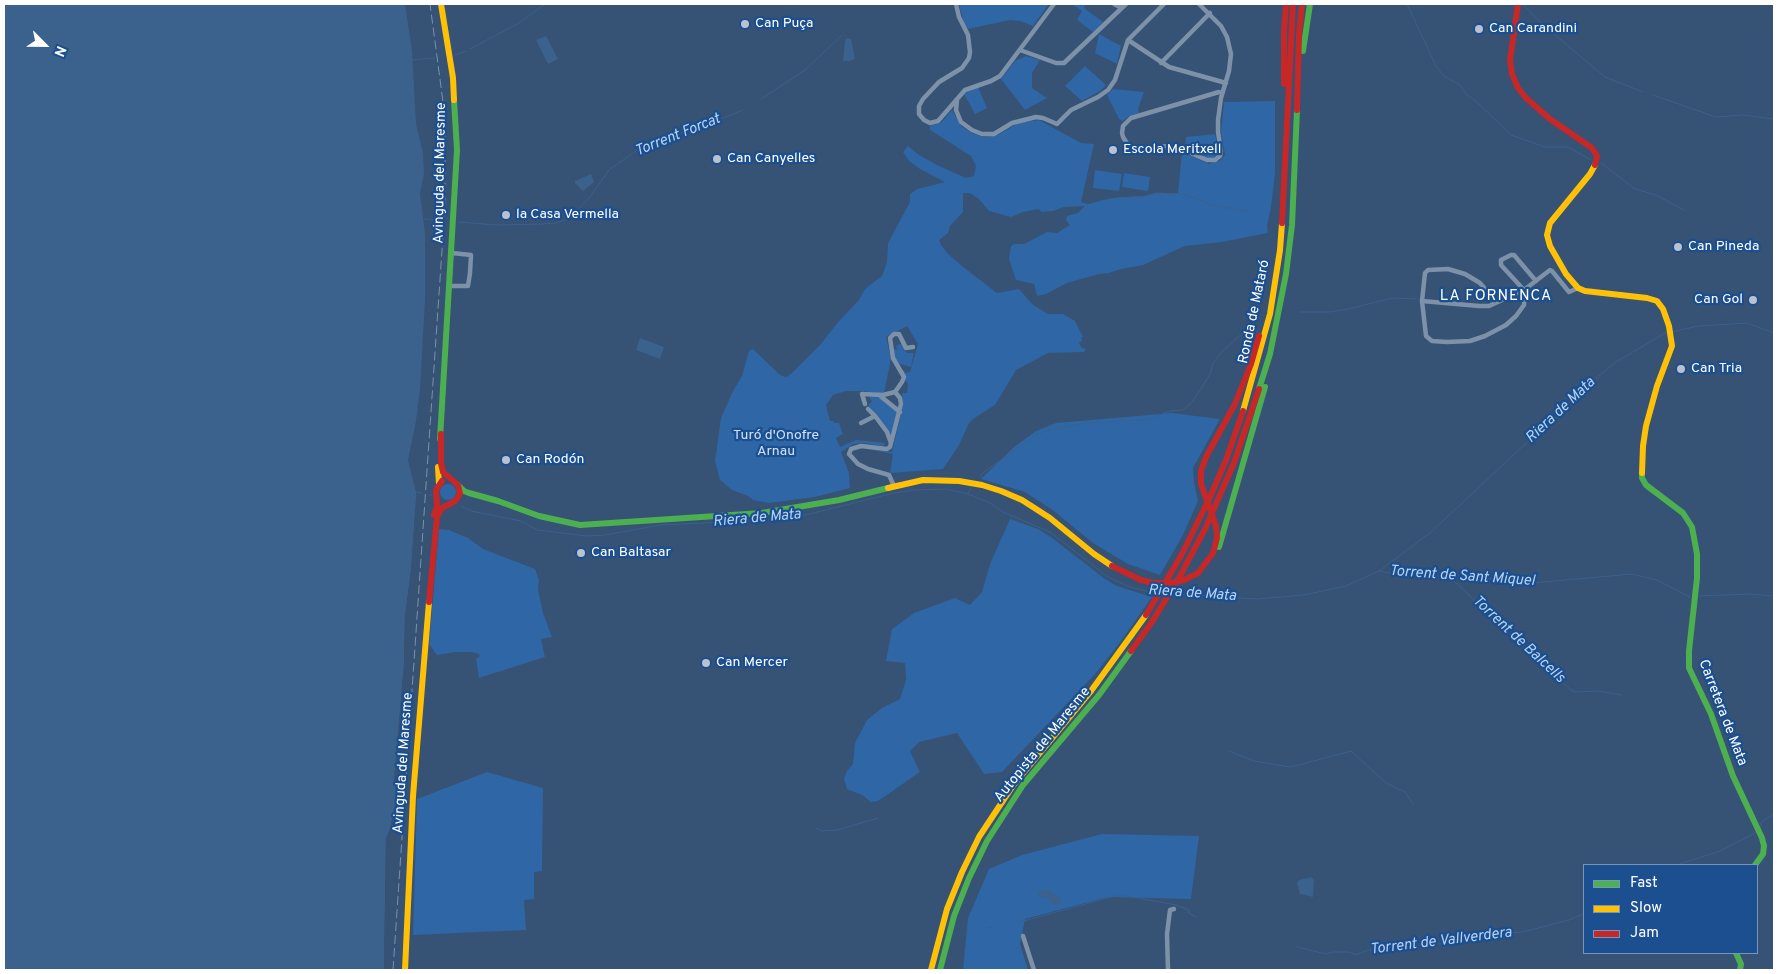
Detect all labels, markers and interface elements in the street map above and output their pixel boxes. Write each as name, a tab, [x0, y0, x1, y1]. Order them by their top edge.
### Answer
place label: Can Puça	[755, 16, 813, 32]
marker: Can Puça	[739, 18, 751, 30]
north arrow	[20, 20, 70, 70]
place label: Can Carandini	[1489, 21, 1577, 37]
marker: Can Carandini	[1473, 23, 1485, 35]
text: N	[49, 43, 69, 59]
street label: Avinguda del Maresme	[431, 102, 451, 244]
water label: Torrent Forcat	[633, 111, 723, 161]
place label: Escola Meritxell	[1123, 142, 1221, 158]
marker: Escola Meritxell	[1107, 144, 1119, 156]
place label: Can Canyelles	[727, 151, 815, 167]
marker: Can Canyelles	[711, 153, 723, 165]
place label: la Casa Vermella	[516, 207, 619, 223]
marker: la Casa Vermella	[500, 209, 512, 221]
place label: Can Pineda	[1688, 239, 1759, 255]
marker: Can Pineda	[1672, 241, 1684, 253]
street label: Ronda de Mataró	[1236, 259, 1274, 365]
district label: LA FORNENCA	[1438, 288, 1554, 306]
place label: Can Gol	[1694, 292, 1743, 308]
marker: Can Gol	[1747, 294, 1759, 306]
place label: Can Tria	[1691, 361, 1742, 377]
marker: Can Tria	[1675, 363, 1687, 375]
water label: Riera de Mata	[1523, 374, 1599, 448]
park label: Turó d'Onofre Arnau	[733, 428, 819, 461]
place label: Can Rodón	[516, 452, 584, 468]
marker: Can Rodón	[500, 454, 512, 466]
water label: Riera de Mata	[712, 506, 802, 532]
place label: Can Baltasar	[591, 545, 671, 561]
marker: Can Baltasar	[575, 547, 587, 559]
water label: Torrent de Sant Miquel	[1389, 563, 1535, 591]
water label: Riera de Mata	[1147, 582, 1237, 606]
water label: Torrent de Balcells	[1468, 592, 1568, 688]
place label: Can Mercer	[716, 655, 788, 671]
marker: Can Mercer	[700, 657, 712, 669]
street label: Carretera de Mata	[1694, 658, 1750, 768]
street label: Autopista del Maresme	[991, 684, 1095, 806]
street label: Avinguda del Maresme	[391, 692, 417, 834]
legend	[1583, 864, 1758, 954]
text: Fast	[1630, 874, 1658, 893]
text: Slow	[1630, 899, 1662, 918]
water label: Torrent de Vallverdera	[1369, 924, 1513, 960]
text: Jam	[1630, 924, 1659, 943]

